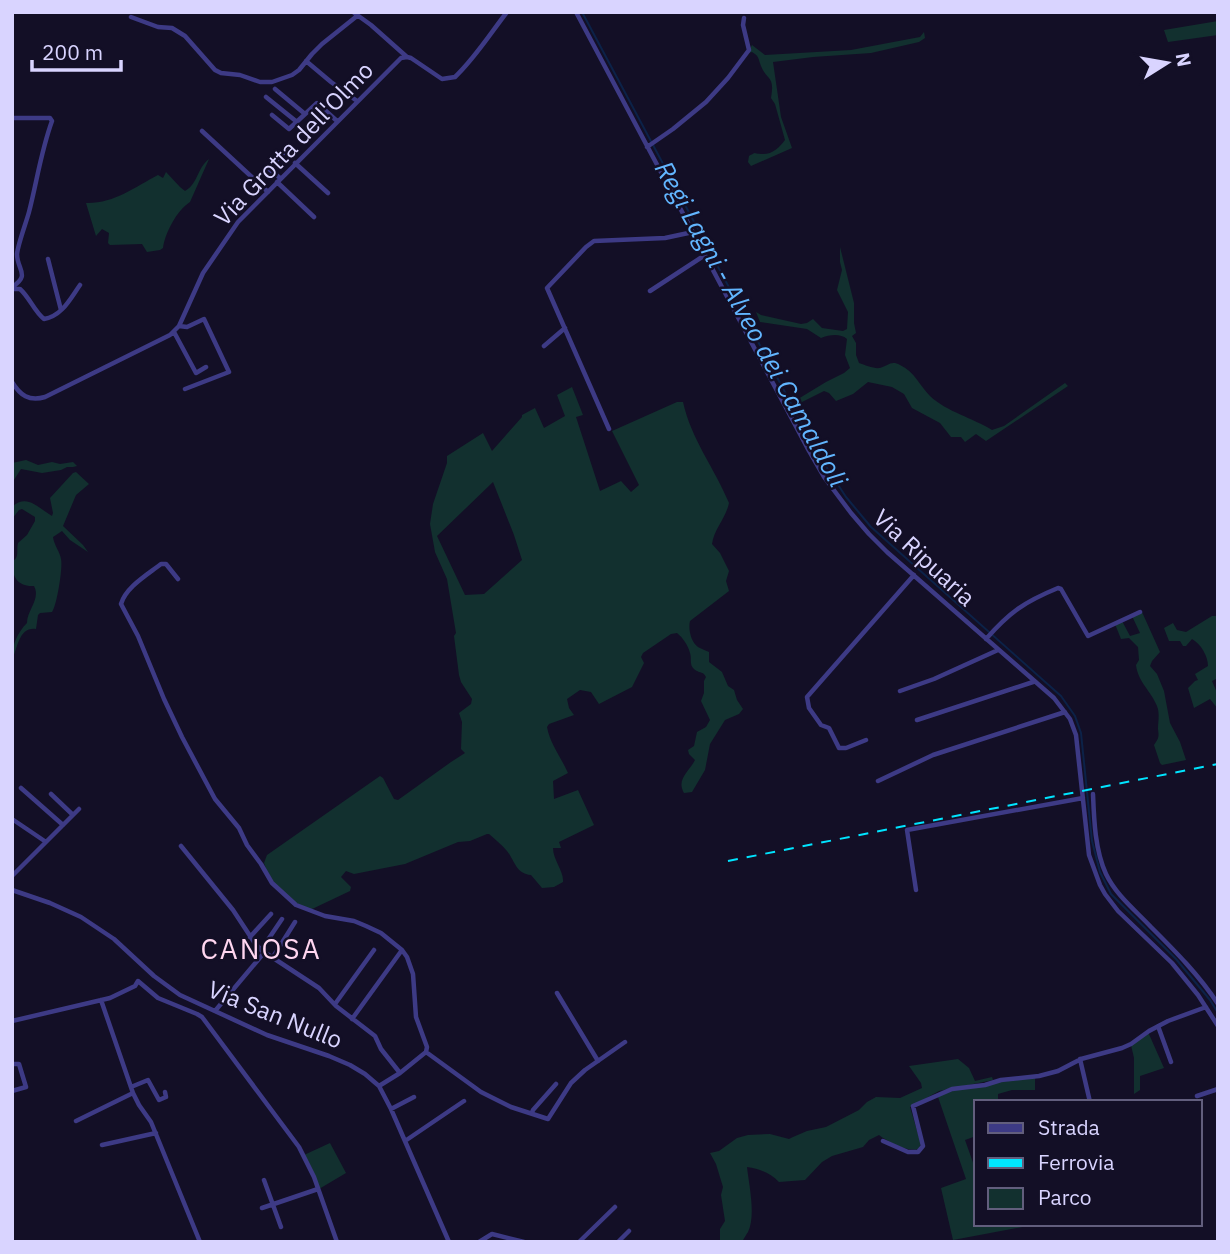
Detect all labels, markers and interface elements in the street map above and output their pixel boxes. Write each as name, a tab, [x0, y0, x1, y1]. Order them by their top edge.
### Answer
scale bar	[32, 28, 121, 72]
north arrow	[1132, 28, 1202, 98]
text: 200 m	[42, 38, 103, 66]
text: N	[1171, 51, 1197, 69]
street label: Via Grotta dell'Olmo	[207, 54, 380, 232]
water label: Regi Lagni - Alveo dei Camaldoli	[648, 154, 856, 493]
street label: Via Ripuaria	[867, 502, 983, 613]
district label: CANOSA	[200, 930, 322, 967]
street label: Via San Nullo	[203, 973, 347, 1056]
legend	[974, 1100, 1202, 1226]
text: Strada	[1038, 1113, 1100, 1141]
text: Ferrovia	[1038, 1148, 1114, 1176]
text: Parco	[1038, 1183, 1092, 1211]

